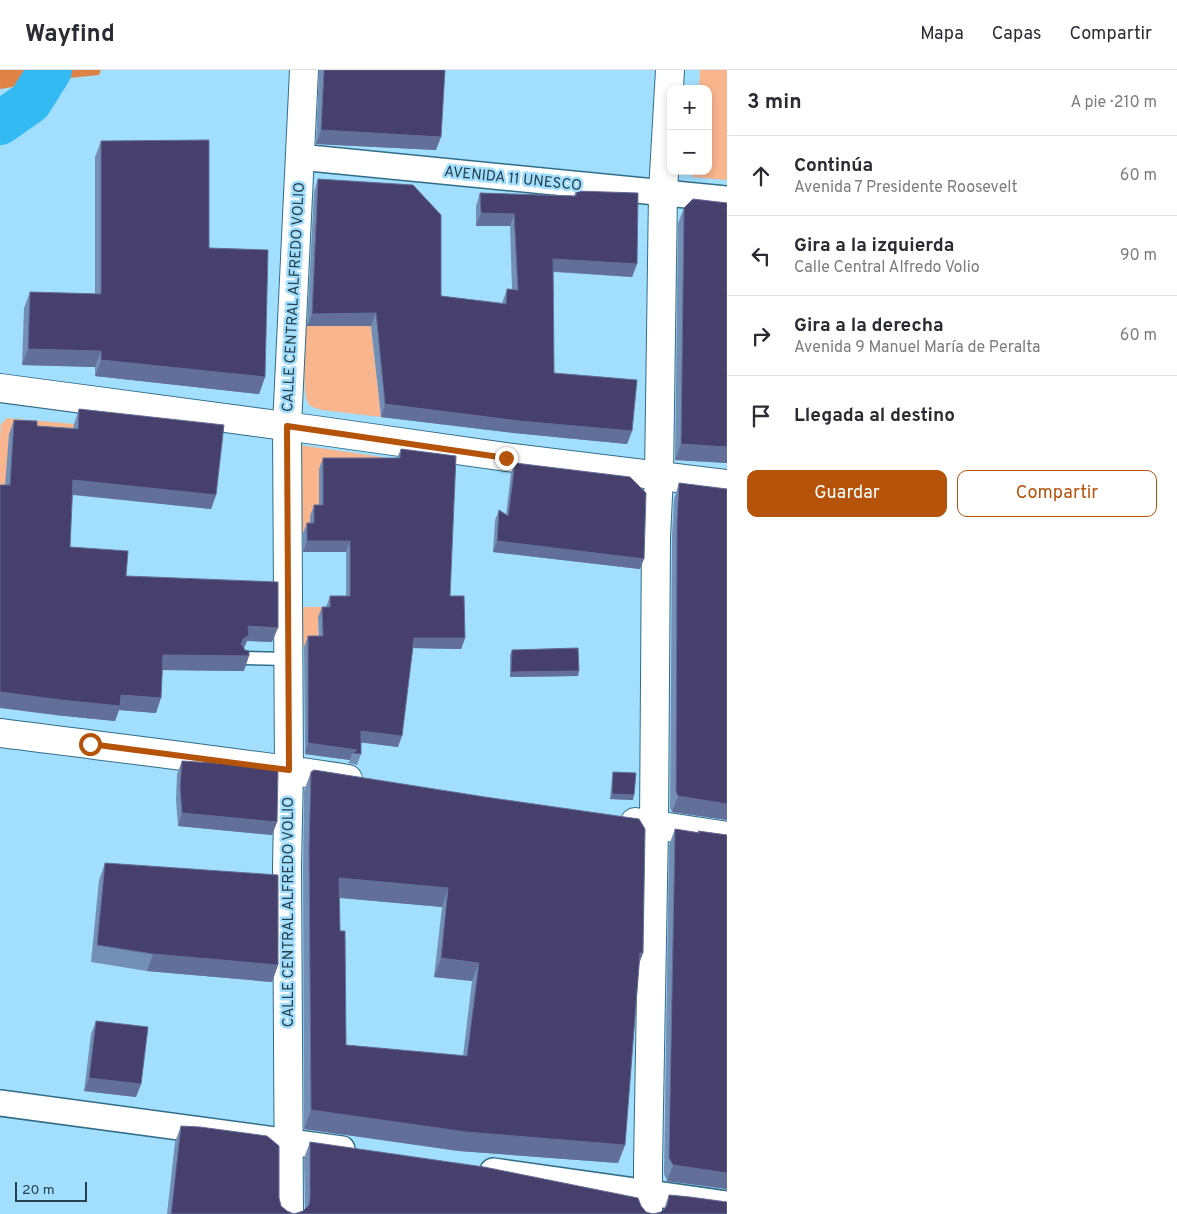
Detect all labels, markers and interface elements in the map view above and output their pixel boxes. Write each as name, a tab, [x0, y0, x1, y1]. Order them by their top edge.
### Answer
text: Wayfind	[25, 20, 115, 50]
text: Mapa	[920, 23, 964, 46]
text: Capas	[992, 23, 1041, 46]
text: Compartir	[1069, 23, 1152, 46]
map controls	[667, 85, 712, 175]
button: +	[667, 85, 712, 130]
text: 3 min	[747, 89, 802, 116]
text: A pie · 210 m	[1070, 93, 1157, 113]
button: −	[667, 130, 712, 175]
text: Continúa	[794, 154, 873, 178]
icon: ahead	[747, 162, 775, 190]
street label: AVENIDA 11 UNESCO	[443, 163, 583, 196]
text: 60 m	[1120, 166, 1157, 186]
text: Avenida 7 Presidente Roosevelt	[794, 178, 1018, 198]
street label: CALLE CENTRAL ALFREDO VOLIO	[279, 182, 310, 413]
text: Gira a la izquierda	[794, 234, 954, 258]
icon: left	[747, 242, 775, 270]
text: 90 m	[1120, 246, 1157, 266]
text: Calle Central Alfredo Volio	[794, 258, 980, 278]
text: Gira a la derecha	[794, 314, 944, 338]
icon: right	[747, 322, 775, 350]
text: 60 m	[1120, 326, 1157, 346]
text: Avenida 9 Manuel María de Peralta	[794, 338, 1041, 358]
icon: arrive	[747, 402, 775, 430]
text: Llegada al destino	[794, 404, 955, 428]
route end	[495, 447, 518, 470]
button: Guardar	[747, 470, 947, 517]
button: Compartir	[957, 470, 1157, 517]
route start	[79, 733, 102, 756]
street label: CALLE CENTRAL ALFREDO VOLIO	[280, 797, 299, 1027]
scale bar	[15, 1179, 88, 1202]
text: 20 m	[22, 1182, 55, 1199]

